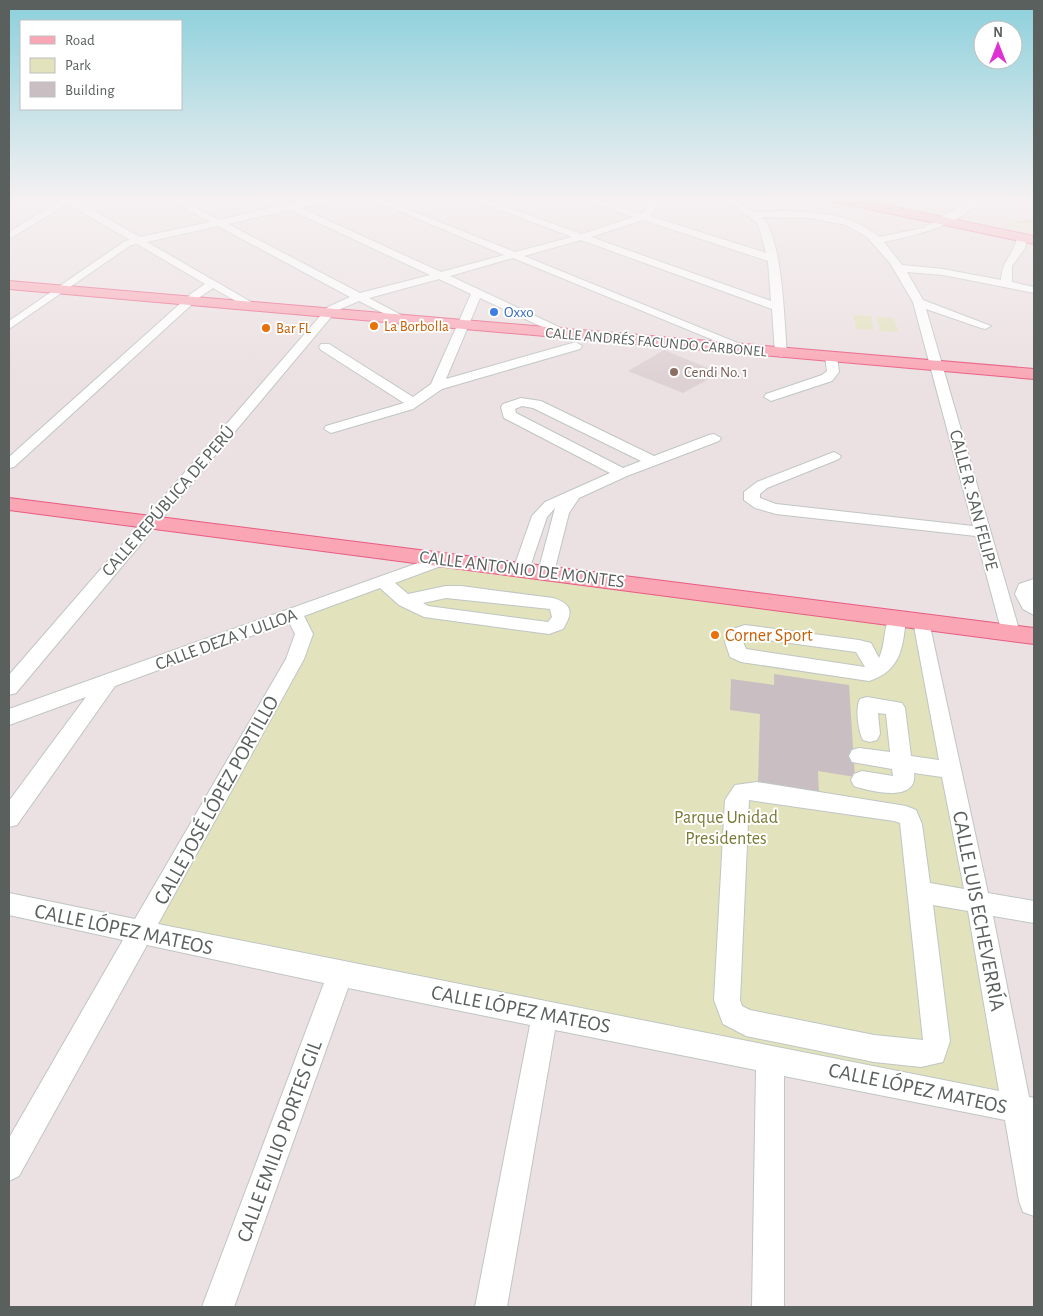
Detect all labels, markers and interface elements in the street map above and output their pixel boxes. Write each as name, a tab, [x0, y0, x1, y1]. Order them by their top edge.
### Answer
legend	[20, 20, 182, 110]
north arrow	[973, 20, 1023, 70]
text: N	[993, 26, 1003, 40]
text: Road	[65, 33, 95, 48]
text: Park	[65, 58, 91, 73]
text: Building	[65, 83, 115, 98]
place label: Oxxo	[504, 305, 534, 320]
marker: Oxxo	[488, 306, 500, 318]
place label: La Borbolla	[384, 319, 449, 334]
marker: La Borbolla	[368, 320, 380, 332]
place label: Bar FL	[276, 321, 312, 336]
marker: Bar FL	[260, 322, 272, 334]
street label: CALLE ANDRÉS FACUNDO CARBONEL	[545, 323, 768, 360]
place label: Cendi No. 1	[684, 365, 748, 380]
marker: Cendi No. 1	[668, 366, 680, 378]
street label: CALLE REPÚBLICA DE PERÚ	[97, 421, 239, 580]
street label: CALLE R. SAN FELIPE	[946, 428, 1001, 573]
street label: CALLE ANTONIO DE MONTES	[418, 548, 625, 592]
street label: CALLE DEZA Y ULLOA	[153, 606, 300, 674]
place label: Corner Sport	[725, 627, 813, 645]
marker: Corner Sport	[709, 629, 721, 641]
street label: CALLE JOSÉ LÓPEZ PORTILLO	[148, 691, 283, 908]
park label: Parque Unidad Presidentes	[674, 809, 778, 848]
street label: CALLE LUIS ECHEVERRÍA	[949, 809, 1010, 1013]
street label: CALLE LÓPEZ MATEOS	[33, 898, 216, 959]
street label: CALLE LÓPEZ MATEOS	[430, 980, 613, 1037]
street label: CALLE EMILIO PORTES GIL	[233, 1037, 326, 1245]
street label: CALLE LÓPEZ MATEOS	[827, 1057, 1010, 1118]

